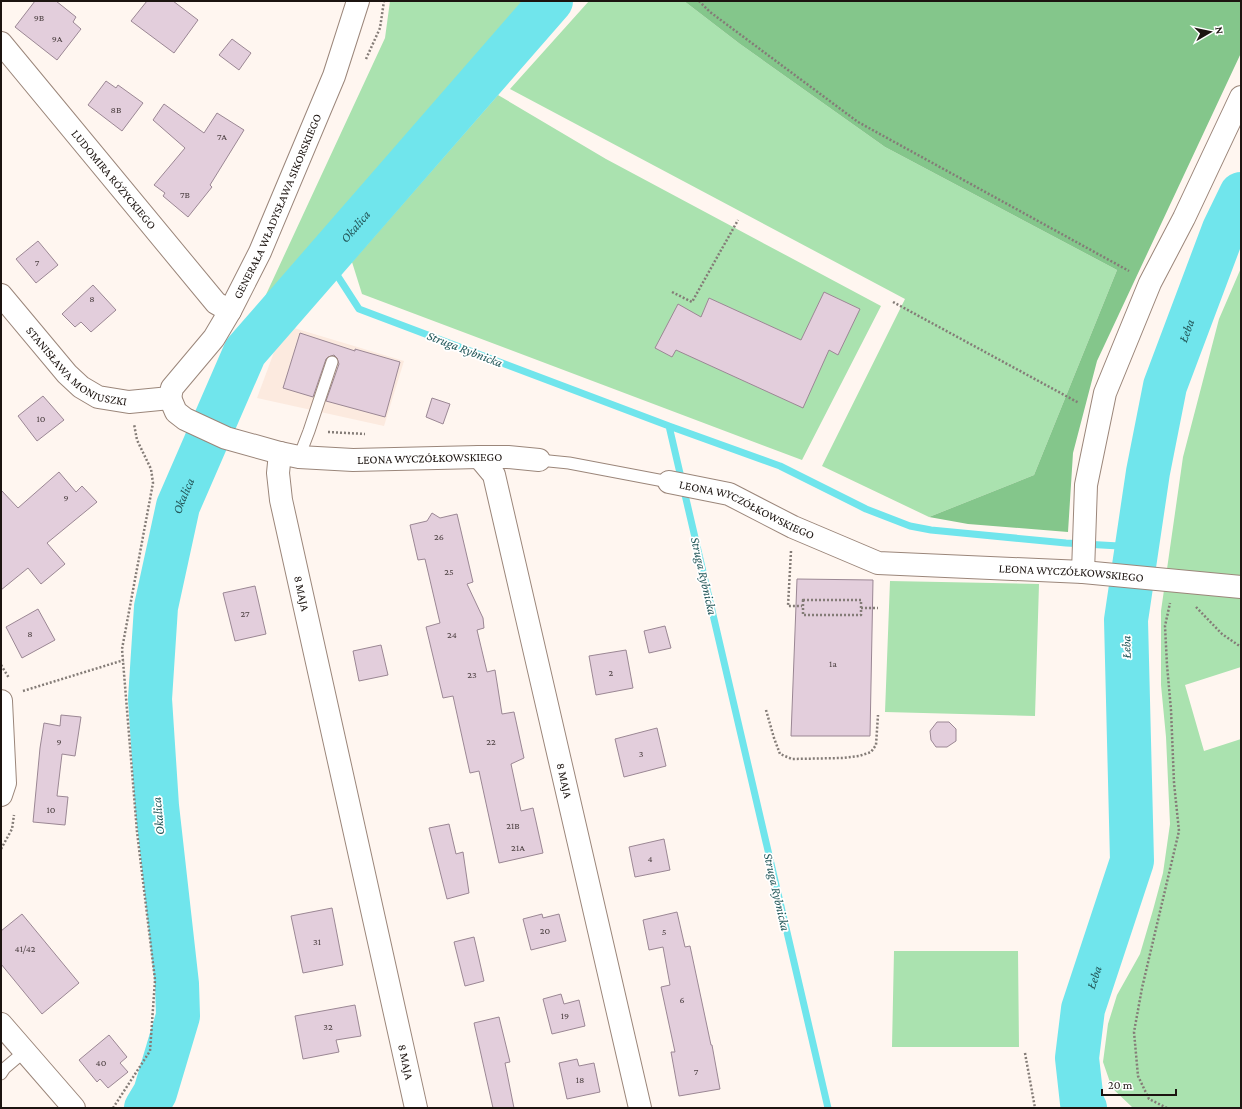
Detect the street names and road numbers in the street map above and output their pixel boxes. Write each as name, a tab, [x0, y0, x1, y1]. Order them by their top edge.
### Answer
street label: GENERAŁA WŁADYSŁAWA SIKORSKIEGO	[230, 111, 324, 301]
street label: LUDOMIRA RÓŻYCKIEGO	[69, 127, 159, 232]
street label: STANISŁAWA MONIUSZKI	[23, 324, 128, 409]
street label: LEONA WYCZÓŁKOWSKIEGO	[357, 450, 502, 467]
street label: LEONA WYCZÓŁKOWSKIEGO	[678, 477, 816, 542]
street label: LEONA WYCZÓŁKOWSKIEGO	[998, 561, 1144, 585]
street label: 8 MAJA	[291, 574, 313, 613]
street label: 8 MAJA	[554, 761, 575, 800]
street label: 8 MAJA	[395, 1043, 417, 1081]

